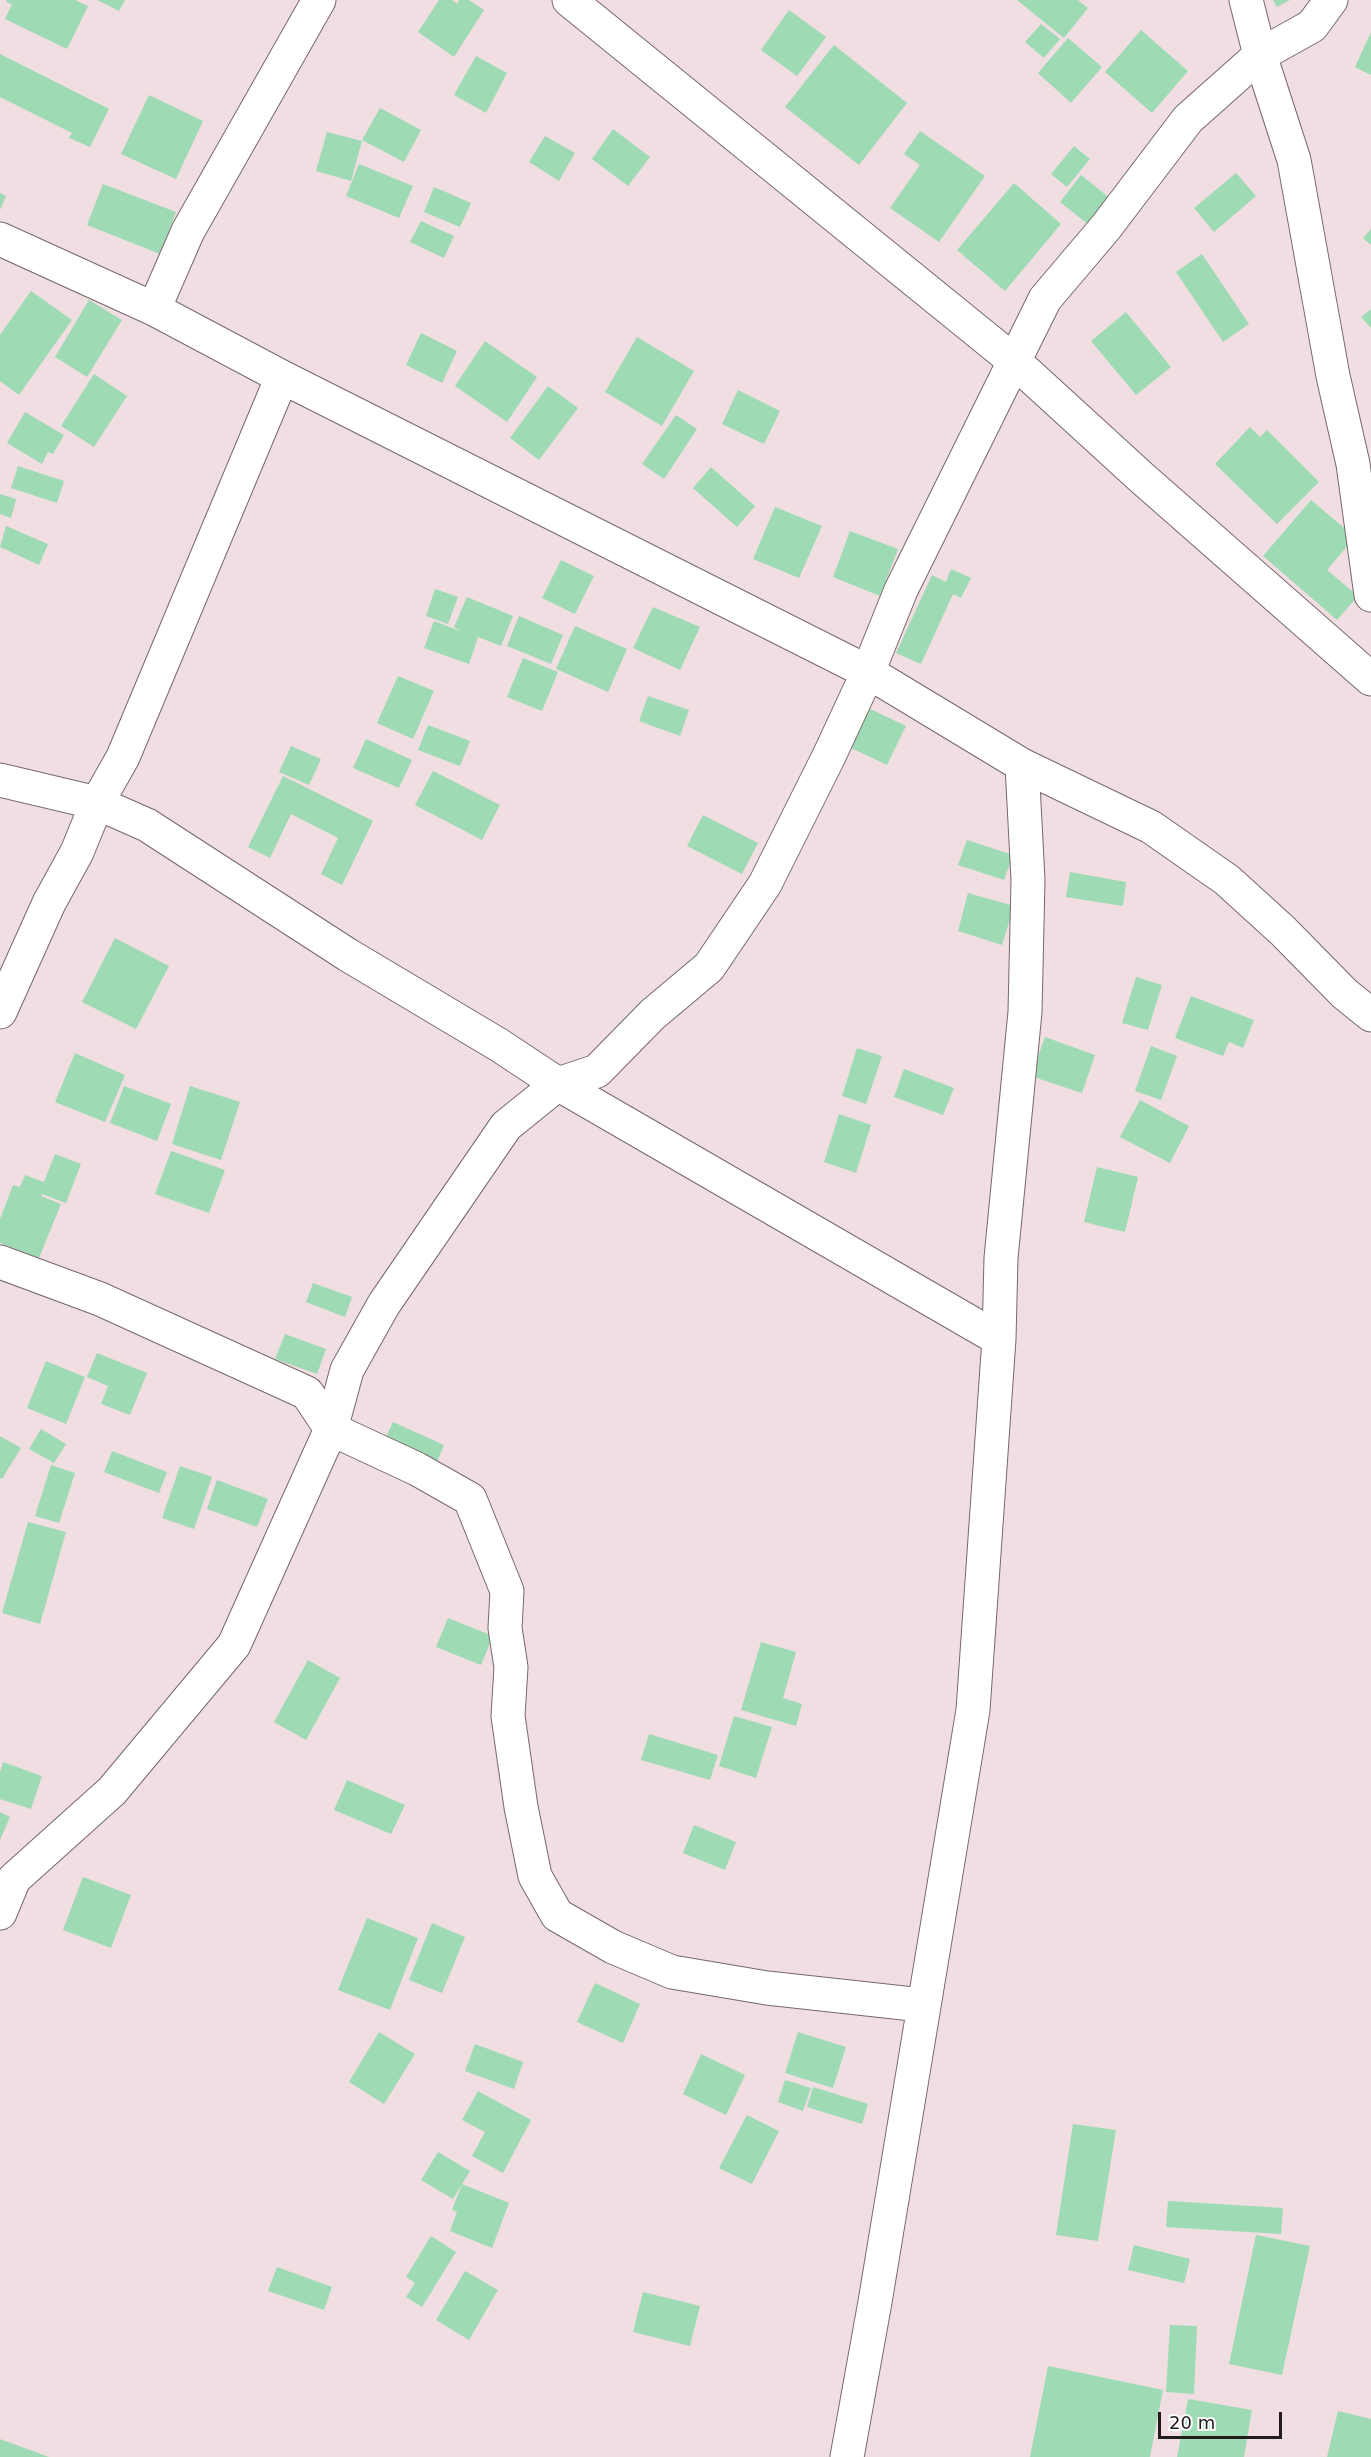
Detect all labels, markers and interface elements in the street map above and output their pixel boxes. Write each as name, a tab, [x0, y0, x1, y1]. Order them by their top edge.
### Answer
scale bar	[1161, 2400, 1286, 2438]
text: 20 m	[1169, 2412, 1215, 2433]

